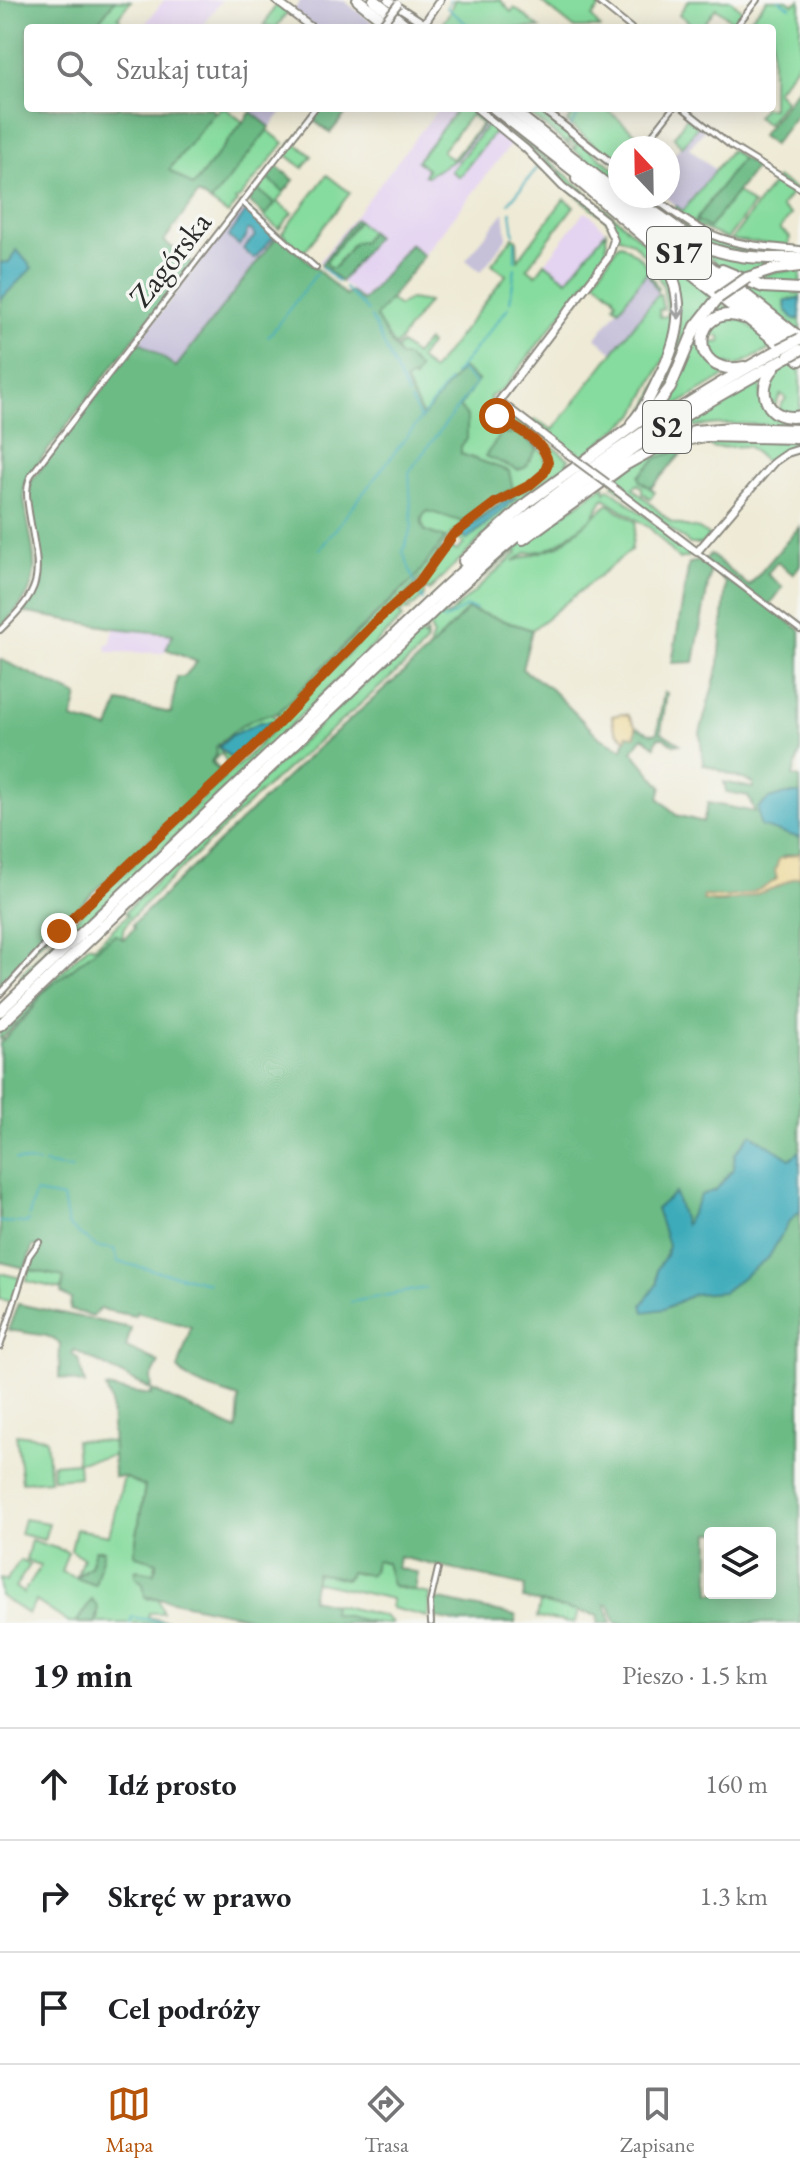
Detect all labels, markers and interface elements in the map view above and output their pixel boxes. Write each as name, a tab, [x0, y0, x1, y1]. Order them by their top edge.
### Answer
search box	[24, 24, 776, 112]
icon: search	[52, 46, 96, 90]
text: Szukaj tutaj	[116, 49, 249, 88]
north arrow	[608, 136, 680, 208]
street label: Zagórska	[119, 202, 221, 316]
road number: S17	[647, 227, 711, 279]
one-way arrow	[671, 293, 686, 320]
route start	[479, 398, 515, 434]
road number: S2	[643, 401, 691, 453]
route end	[41, 913, 77, 949]
map controls	[704, 1527, 776, 1599]
button: layers	[704, 1527, 776, 1599]
text: 19 min	[32, 1653, 133, 1697]
text: Pieszo · 1.5 km	[622, 1658, 768, 1692]
icon: ahead	[32, 1762, 76, 1806]
text: Idź prosto	[108, 1765, 237, 1804]
text: 160 m	[705, 1767, 768, 1801]
icon: right	[32, 1874, 76, 1918]
text: Skręć w prawo	[108, 1877, 291, 1916]
text: 1.3 km	[699, 1879, 768, 1913]
icon: arrive	[32, 1986, 76, 2030]
text: Cel podróży	[108, 1989, 260, 2028]
tab: Mapa	[105, 2082, 153, 2159]
tab: Trasa	[364, 2082, 409, 2159]
tab: Zapisane	[620, 2082, 695, 2159]

